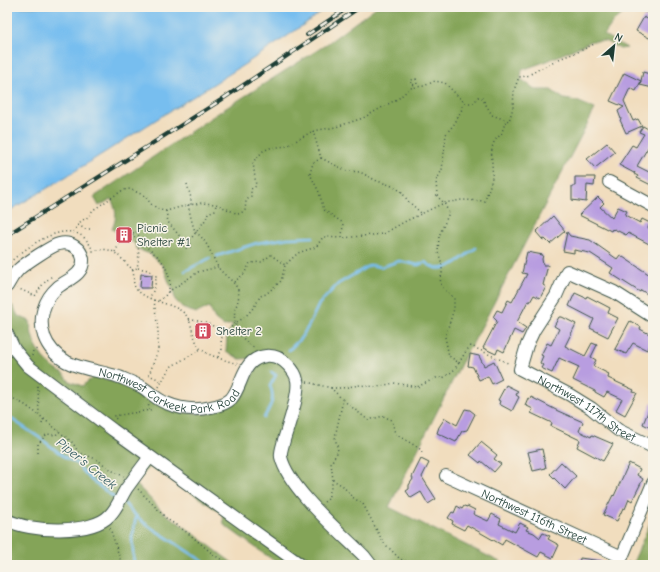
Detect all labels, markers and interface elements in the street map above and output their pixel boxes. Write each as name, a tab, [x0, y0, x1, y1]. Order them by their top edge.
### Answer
north arrow	[594, 26, 634, 66]
text: N	[612, 30, 625, 45]
place label: Picnic Shelter #1	[137, 221, 190, 249]
building icon: Picnic Shelter #1	[114, 225, 134, 245]
building icon: Shelter 2	[193, 321, 213, 341]
place label: Shelter 2	[216, 324, 262, 338]
street label: Northwest Carkeek Park Road	[97, 365, 243, 416]
street label: Northwest 117th Street	[535, 373, 638, 445]
water label: Piper's Creek	[54, 435, 120, 493]
street label: Northwest 116th Street	[479, 486, 589, 547]

